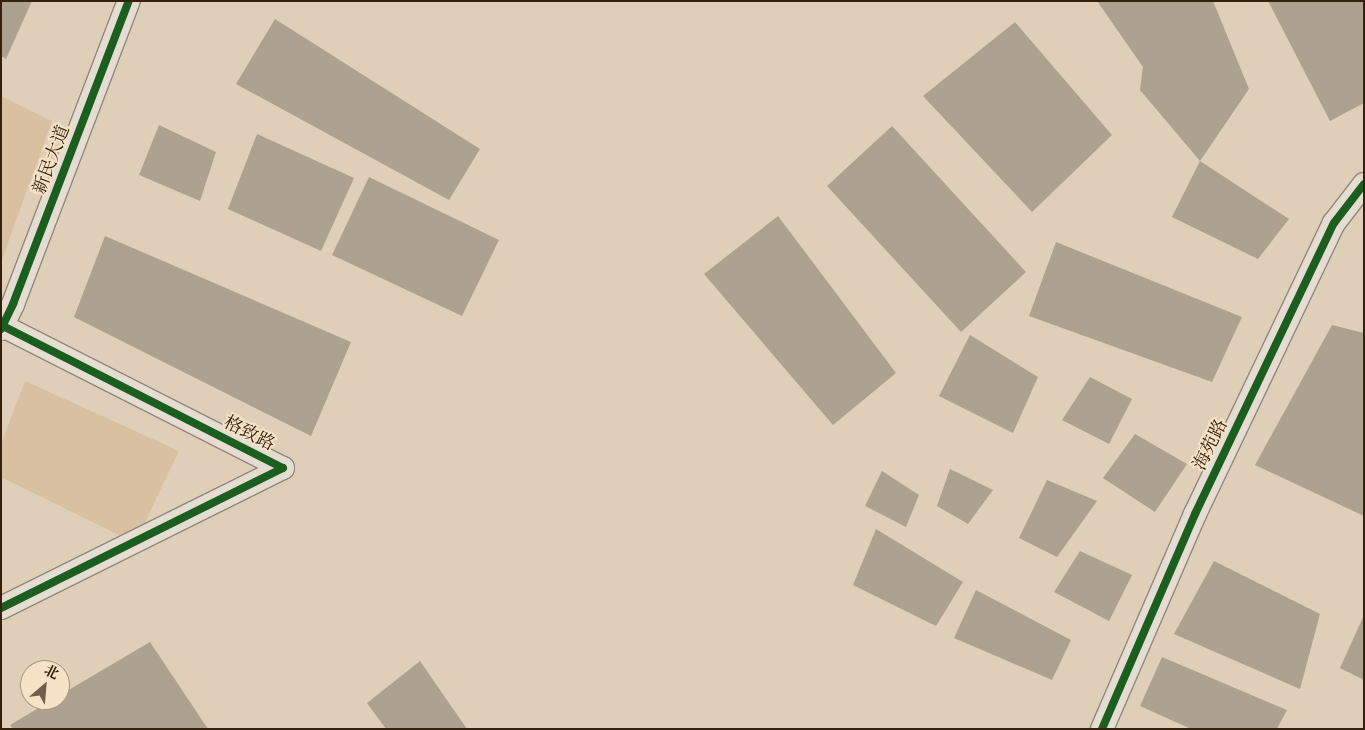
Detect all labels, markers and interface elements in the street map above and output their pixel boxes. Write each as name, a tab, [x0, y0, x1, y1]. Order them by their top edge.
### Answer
street label: 新民大道	[29, 123, 75, 197]
street label: 格致路	[220, 412, 278, 456]
street label: 海苑路	[1189, 416, 1233, 474]
north arrow	[20, 660, 70, 710]
text: 北	[41, 661, 62, 683]

